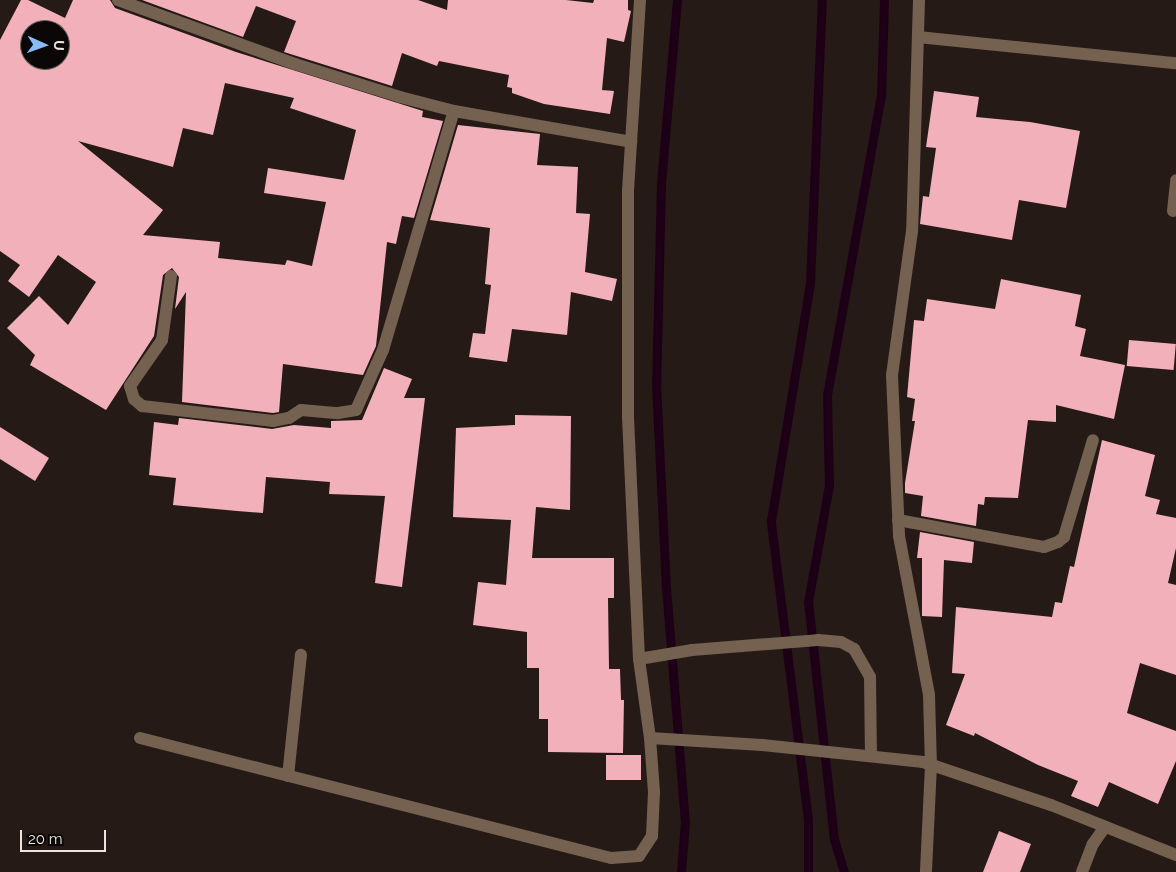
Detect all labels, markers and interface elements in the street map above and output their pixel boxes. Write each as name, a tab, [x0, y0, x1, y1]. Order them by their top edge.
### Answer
north arrow	[20, 20, 70, 70]
text: U	[51, 40, 67, 51]
scale bar	[22, 820, 109, 852]
text: 20 m	[28, 830, 63, 848]

